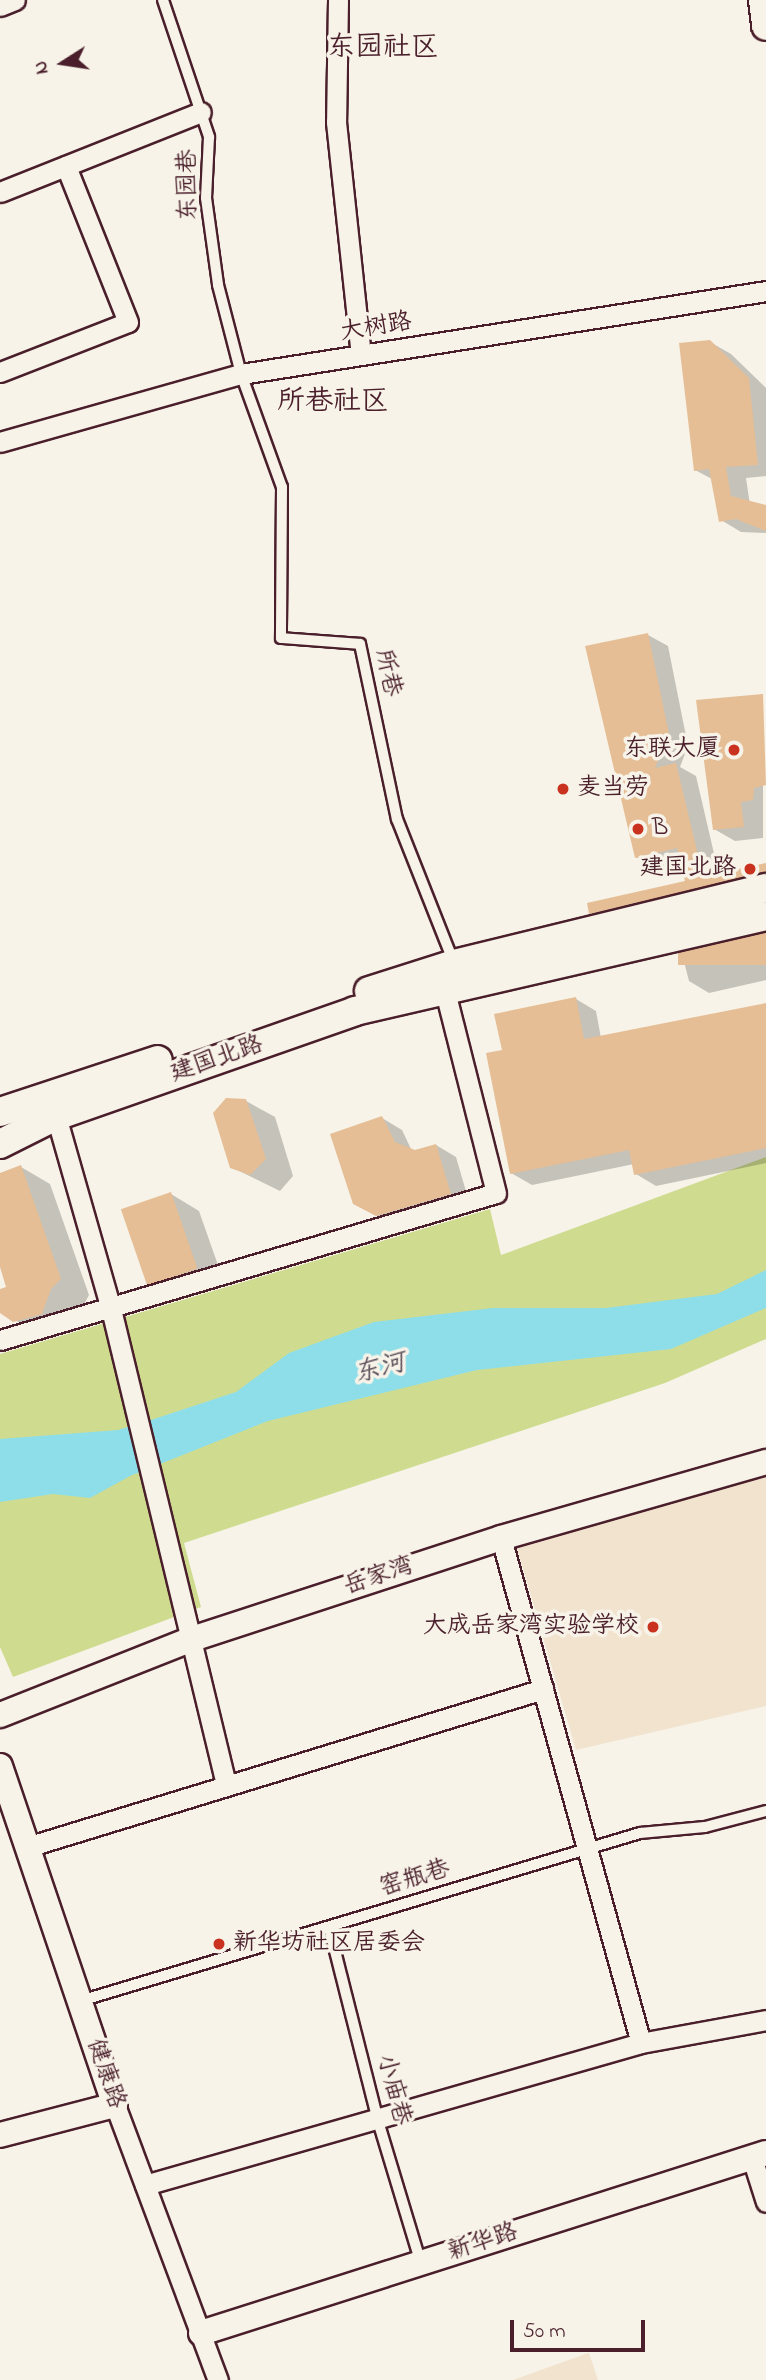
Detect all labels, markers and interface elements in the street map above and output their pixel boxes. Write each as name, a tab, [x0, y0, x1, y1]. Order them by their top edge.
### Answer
north arrow	[28, 28, 98, 98]
district label: 东园社区	[327, 32, 439, 66]
text: N	[27, 58, 57, 77]
street label: 东园巷	[174, 149, 204, 221]
street label: 大树路	[338, 308, 414, 348]
district label: 所巷社区	[277, 386, 389, 420]
street label: 所巷	[368, 646, 406, 700]
place label: 东联大厦	[624, 736, 720, 764]
marker: 东联大厦	[726, 742, 742, 758]
place label: 麦当劳	[577, 775, 649, 803]
marker: 麦当劳	[555, 781, 571, 797]
place label: B	[652, 815, 668, 843]
marker: B	[630, 821, 646, 837]
place label: 建国北路	[640, 855, 736, 883]
marker: 建国北路	[742, 861, 758, 877]
street label: 建国北路	[167, 1031, 267, 1089]
water label: 东河	[351, 1349, 409, 1391]
street label: 岳家湾	[340, 1552, 418, 1602]
place label: 大成岳家湾实验学校	[423, 1613, 639, 1641]
marker: 大成岳家湾实验学校	[645, 1619, 661, 1635]
street label: 窑瓶巷	[376, 1855, 454, 1903]
place label: 新华坊社区居委会	[233, 1930, 425, 1958]
marker: 新华坊社区居委会	[211, 1936, 227, 1952]
street label: 健康路	[80, 2035, 130, 2113]
street label: 小庙巷	[370, 2051, 416, 2129]
street label: 新华路	[444, 2218, 522, 2268]
scale bar	[514, 2306, 649, 2350]
text: 50 m	[523, 2317, 566, 2347]

